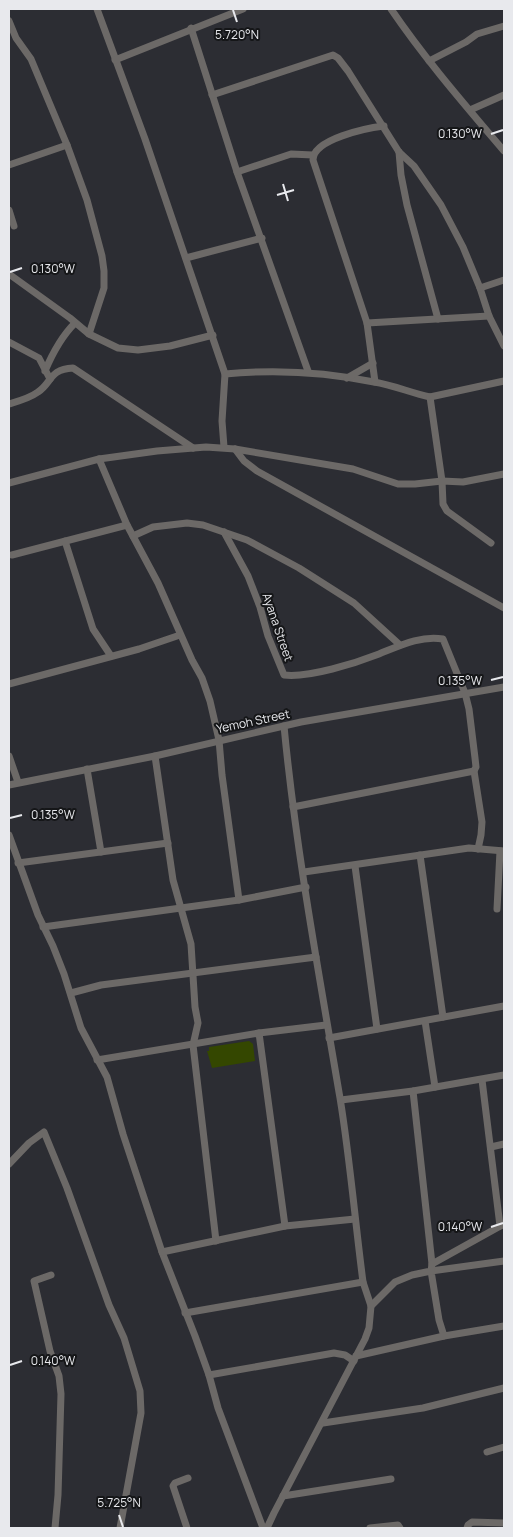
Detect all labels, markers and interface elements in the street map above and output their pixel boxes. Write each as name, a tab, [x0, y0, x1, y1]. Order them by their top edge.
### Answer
text: 5.720°N	[215, 26, 259, 43]
text: 0.130°W	[438, 125, 483, 142]
text: 0.130°W	[31, 260, 76, 277]
street label: Ayana Street	[258, 591, 298, 664]
text: 0.135°W	[438, 672, 483, 689]
street label: Yemoh Street	[215, 705, 291, 737]
text: 0.135°W	[31, 806, 76, 823]
text: 0.140°W	[438, 1218, 483, 1235]
text: 0.140°W	[31, 1352, 76, 1369]
text: 5.725°N	[97, 1494, 141, 1511]

